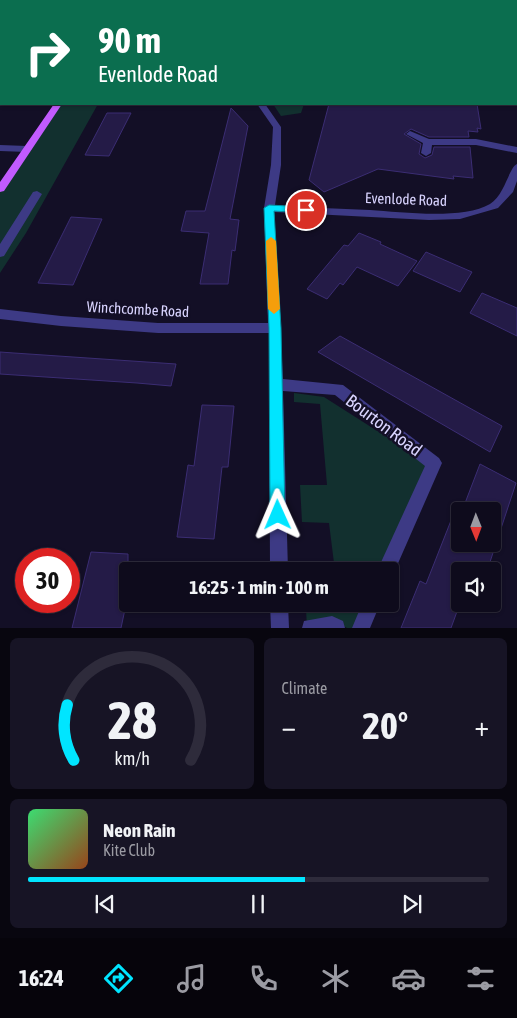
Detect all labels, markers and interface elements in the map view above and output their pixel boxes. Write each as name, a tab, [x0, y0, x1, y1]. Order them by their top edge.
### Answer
icon: right	[15, 20, 80, 85]
text: 90 m	[98, 20, 161, 60]
text: Evenlode Road	[98, 61, 218, 87]
pin	[285, 189, 327, 231]
street label: Evenlode Road	[365, 189, 447, 209]
icon: arrive	[292, 196, 320, 224]
street label: Winchcombe Road	[86, 298, 190, 320]
street label: Bourton Road	[342, 390, 426, 460]
position arrow	[251, 488, 303, 540]
north arrow	[451, 502, 501, 552]
map controls	[451, 502, 501, 612]
speed limit sign: 30	[15, 548, 80, 613]
button: sound	[451, 562, 501, 612]
text: 16:25 · 1 min · 100 m	[189, 576, 329, 598]
text: Climate	[282, 679, 327, 697]
text: 28	[107, 690, 156, 750]
text: 20°	[362, 704, 408, 747]
text: −	[282, 710, 296, 742]
text: +	[474, 710, 489, 742]
text: km/h	[114, 748, 149, 769]
text: Neon Rain	[103, 819, 175, 841]
text: Kite Club	[103, 841, 155, 859]
icon: previous	[91, 890, 119, 918]
icon: pause	[244, 890, 272, 918]
icon: next	[398, 890, 426, 918]
icon: directions	[101, 961, 136, 996]
icon: music	[174, 961, 209, 996]
icon: phone	[246, 961, 281, 996]
icon: climate	[318, 961, 353, 996]
icon: car	[391, 961, 426, 996]
icon: filters	[463, 961, 498, 996]
text: 16:24	[19, 965, 64, 991]

